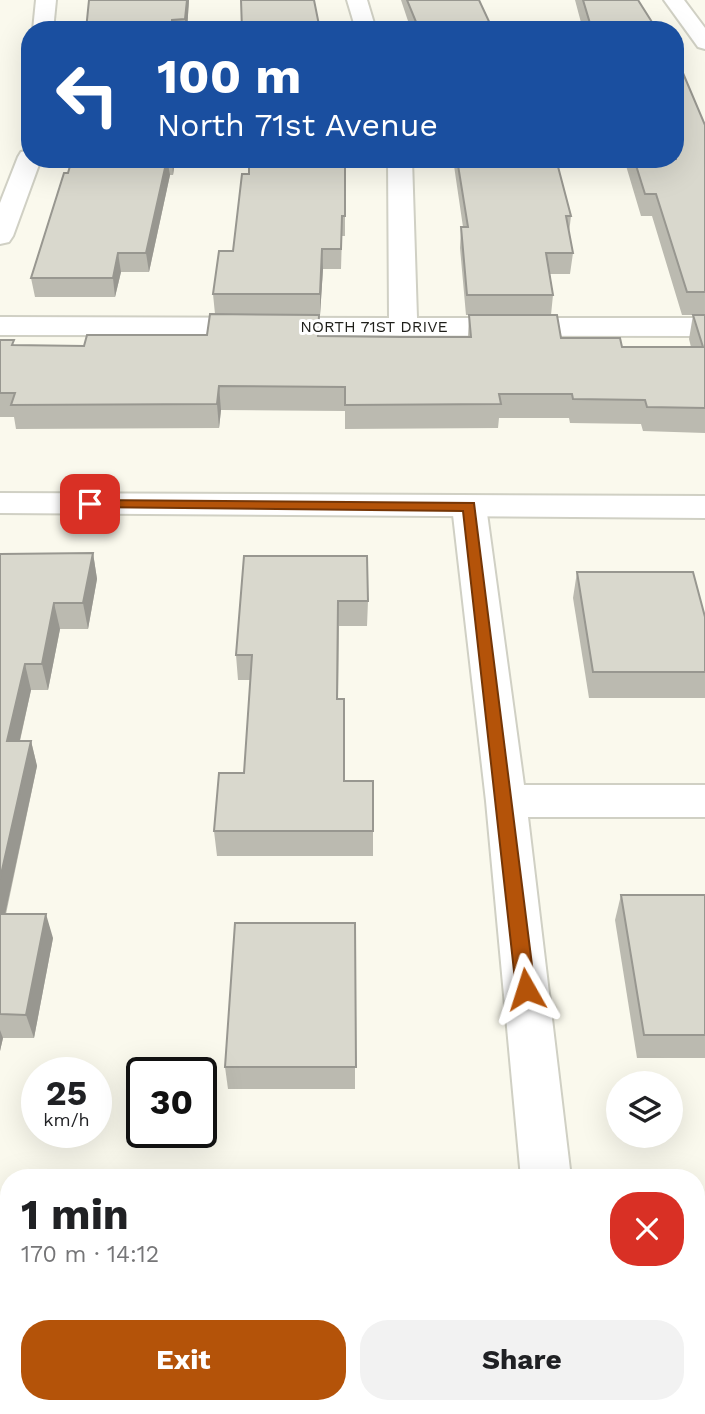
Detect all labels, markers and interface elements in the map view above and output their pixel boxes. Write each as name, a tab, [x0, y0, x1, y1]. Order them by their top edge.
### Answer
text: 100 m	[157, 47, 301, 105]
icon: left	[42, 49, 133, 140]
text: North 71st Avenue	[157, 106, 438, 144]
street label: NORTH 71ST DRIVE	[300, 317, 448, 336]
pin	[60, 474, 120, 534]
icon: arrive	[71, 485, 109, 523]
position arrow	[489, 952, 563, 1026]
speed limit sign: 30	[126, 1057, 217, 1148]
map controls	[606, 1071, 683, 1148]
button: layers	[606, 1071, 683, 1148]
text: 25	[46, 1072, 87, 1114]
text: km/h	[43, 1109, 90, 1130]
text: 1 min	[21, 1190, 129, 1239]
button: close	[610, 1192, 684, 1266]
text: 170 m · 14:12	[21, 1241, 159, 1268]
button: Exit	[21, 1320, 346, 1400]
button: Share	[360, 1320, 684, 1400]

